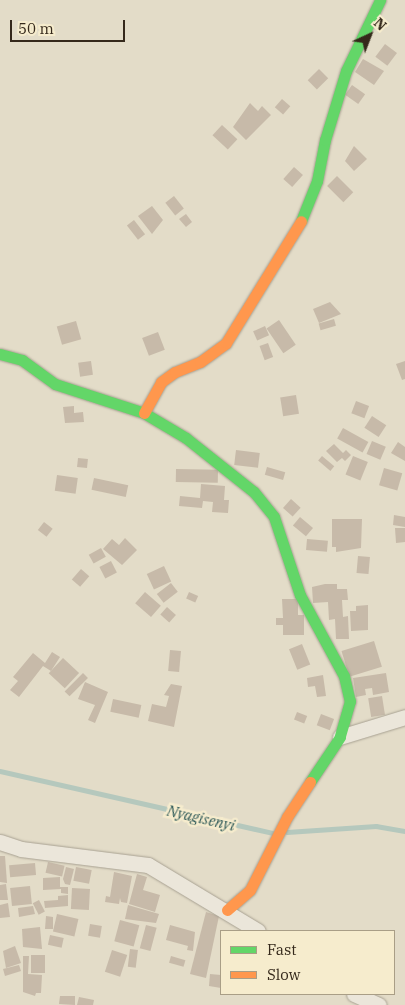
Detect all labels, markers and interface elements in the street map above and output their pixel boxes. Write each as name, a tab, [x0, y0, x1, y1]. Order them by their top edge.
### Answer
scale bar	[12, 10, 128, 42]
north arrow	[345, 10, 395, 60]
text: N	[370, 14, 390, 34]
text: 50 m	[18, 19, 54, 38]
water label: Nyagisenyi	[165, 801, 237, 835]
legend	[220, 930, 395, 995]
text: Fast	[267, 940, 297, 959]
text: Slow	[267, 965, 300, 984]

